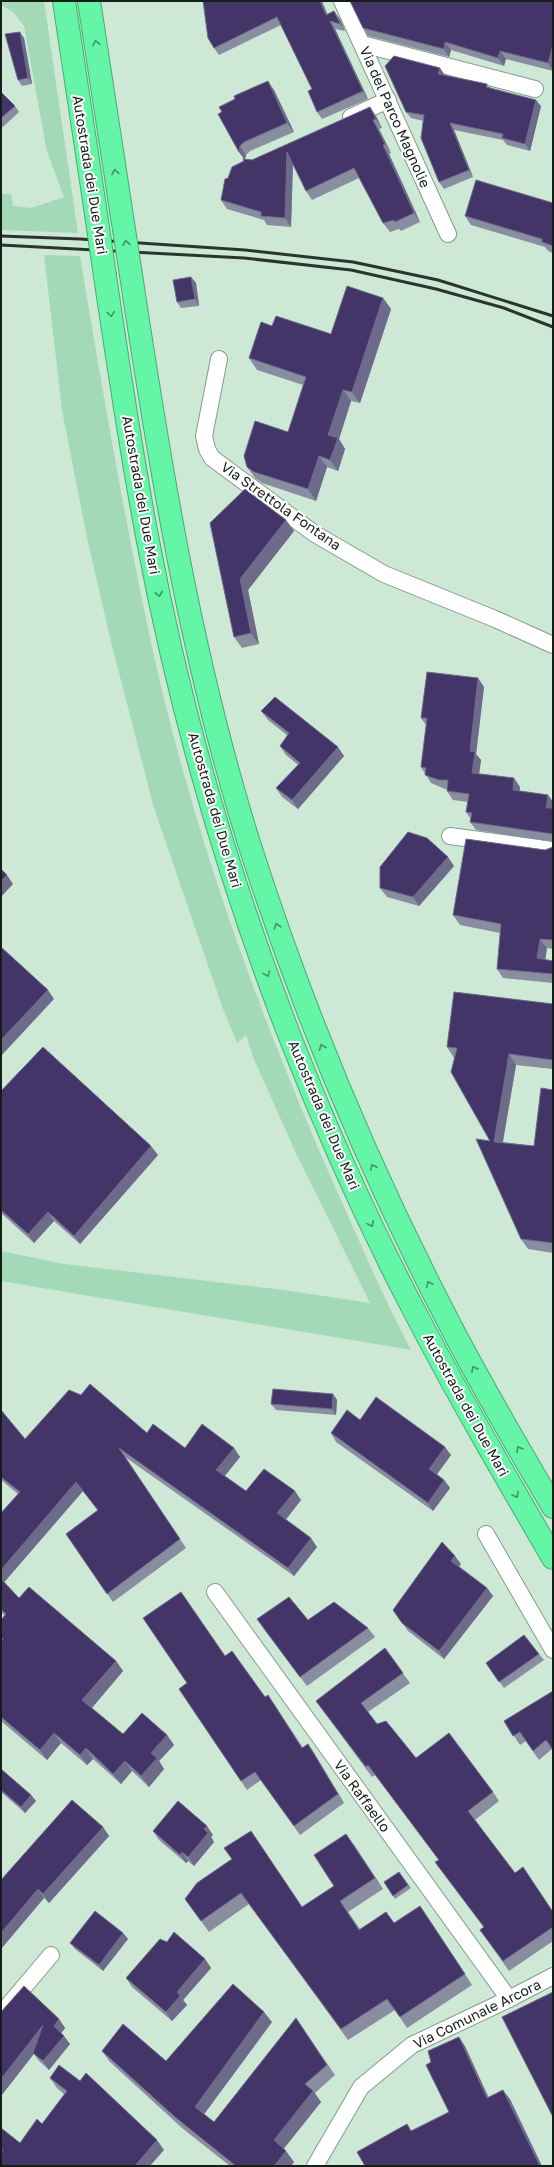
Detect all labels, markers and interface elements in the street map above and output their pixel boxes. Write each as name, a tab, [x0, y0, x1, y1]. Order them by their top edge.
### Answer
one-way arrow	[92, 40, 101, 46]
street label: Via del Parco Magnolie	[357, 43, 434, 190]
street label: Autostrada dei Due Mari	[70, 94, 111, 256]
one-way arrow	[111, 169, 120, 175]
one-way arrow	[122, 240, 131, 246]
one-way arrow	[106, 311, 115, 317]
street label: Autostrada dei Due Mari	[119, 414, 164, 576]
street label: Via Strettola Fontana	[218, 458, 345, 553]
one-way arrow	[154, 591, 163, 597]
street label: Autostrada dei Due Mari	[185, 730, 246, 890]
one-way arrow	[273, 922, 282, 929]
one-way arrow	[263, 971, 271, 978]
street label: Autostrada dei Due Mari	[285, 1037, 364, 1192]
one-way arrow	[319, 1044, 327, 1051]
one-way arrow	[370, 1163, 378, 1171]
one-way arrow	[366, 1219, 374, 1227]
one-way arrow	[426, 1281, 434, 1288]
street label: Autostrada dei Due Mari	[420, 1330, 513, 1479]
one-way arrow	[471, 1366, 479, 1373]
one-way arrow	[517, 1446, 524, 1453]
one-way arrow	[512, 1491, 519, 1498]
street label: Via Raffaello	[330, 1756, 394, 1835]
street label: Via Comunale Arcora	[410, 1975, 543, 2052]

